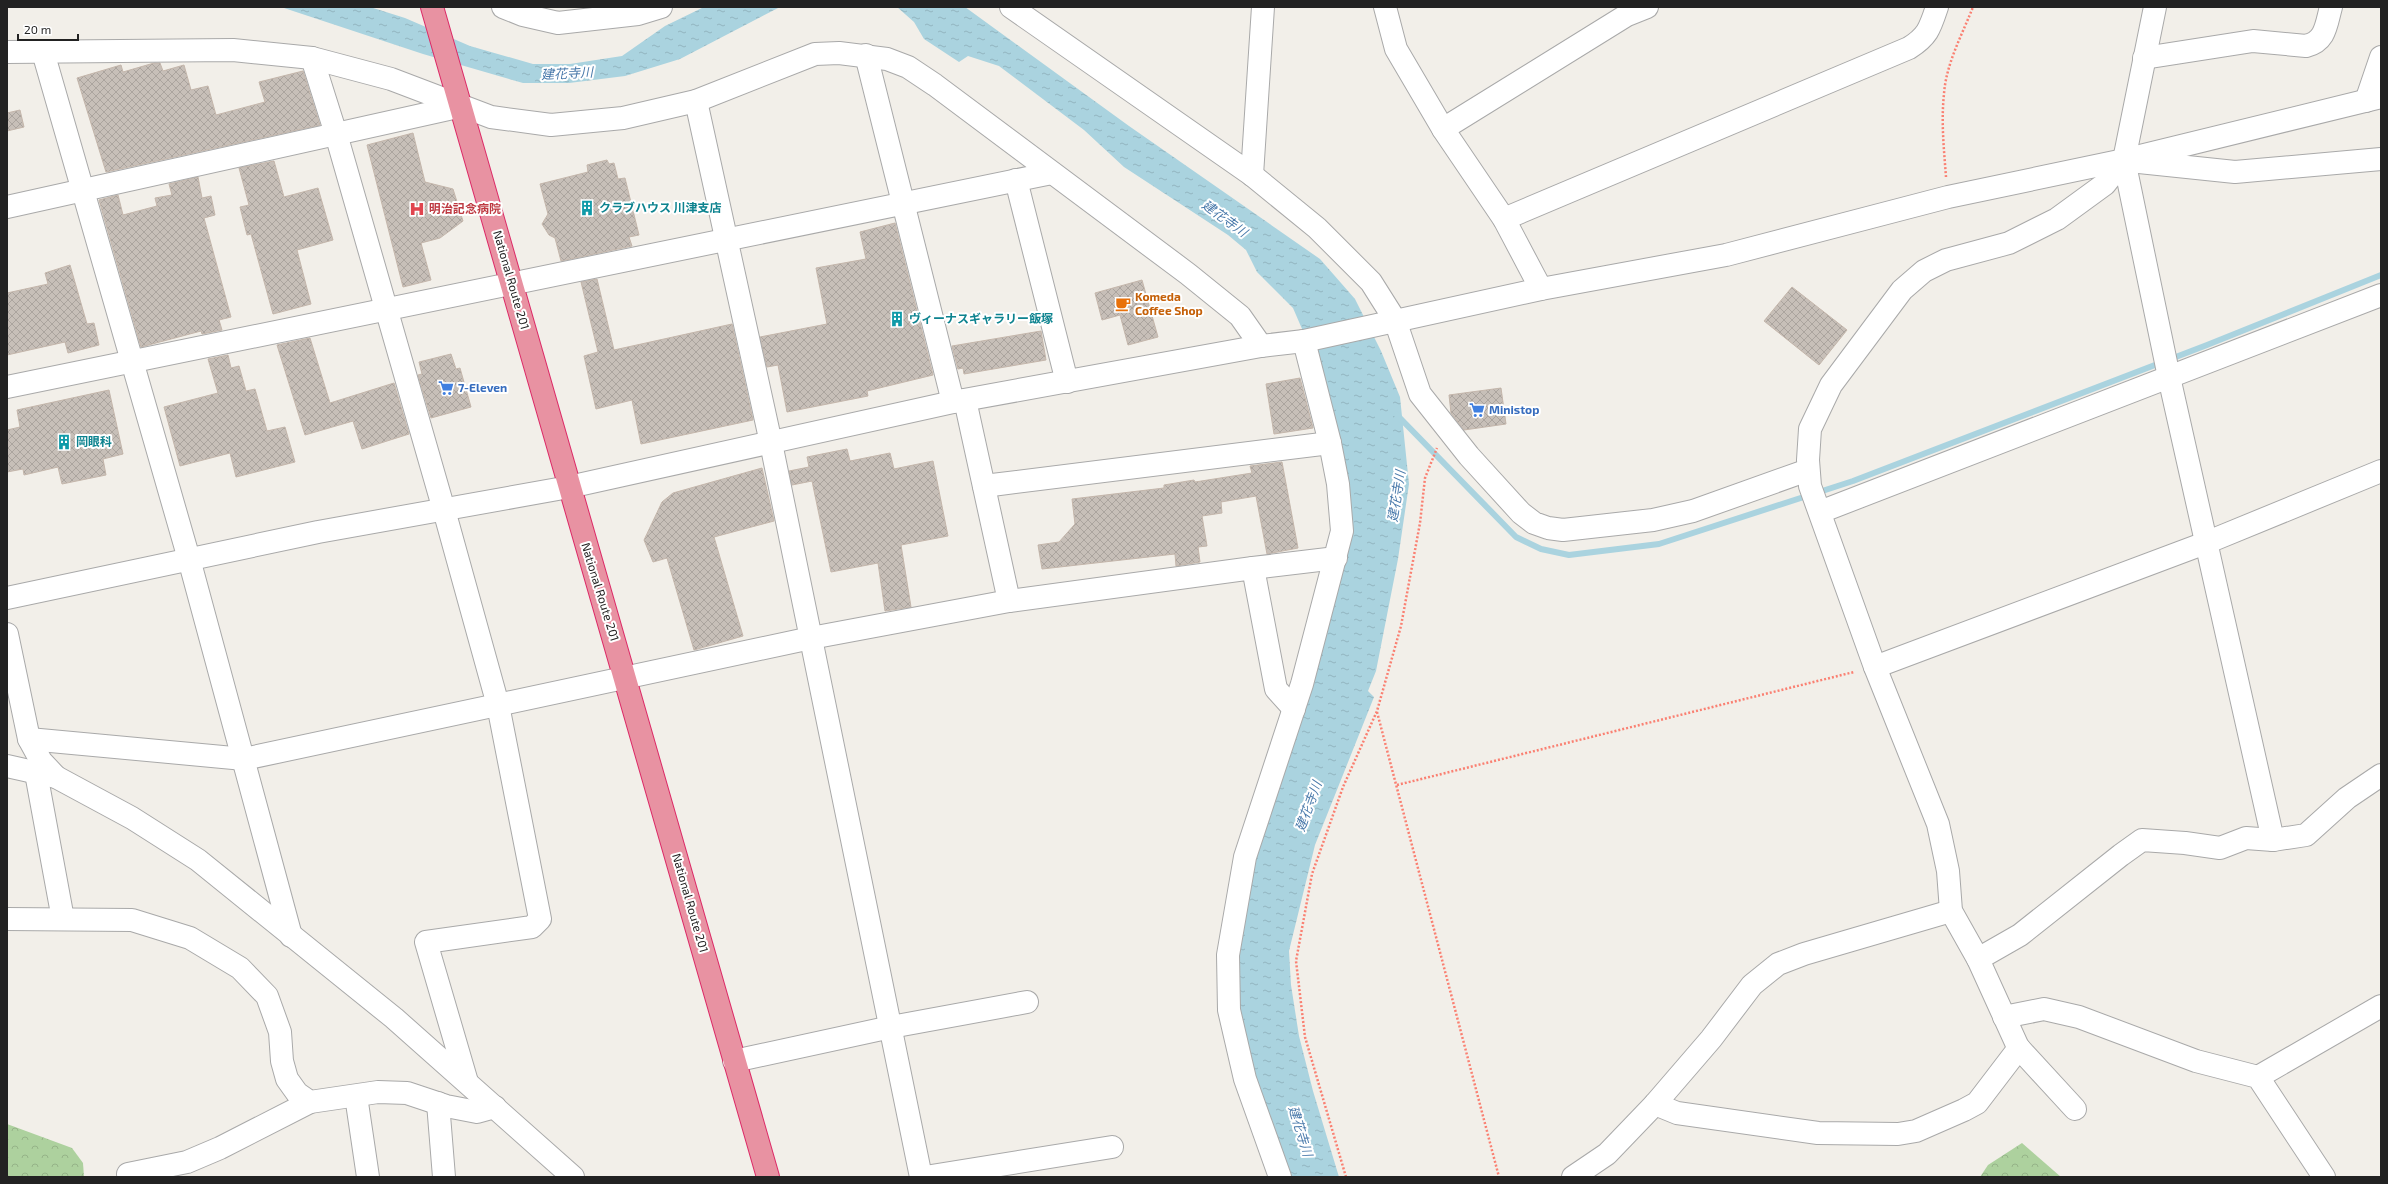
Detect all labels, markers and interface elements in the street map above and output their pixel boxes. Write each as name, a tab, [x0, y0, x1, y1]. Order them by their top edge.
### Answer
scale bar	[18, 16, 78, 42]
text: 20 m	[24, 22, 51, 36]
water label: 建花寺川	[541, 64, 595, 82]
water label: 建花寺川	[1199, 196, 1252, 241]
building icon: クラブハウス 川津支店	[578, 199, 596, 217]
hospital icon: 明治記念病院	[408, 200, 426, 218]
place label: クラブハウス 川津支店	[599, 200, 722, 214]
place label: 明治記念病院	[429, 201, 501, 215]
street label: National Route 201	[491, 229, 533, 331]
place label: Komeda Coffee Shop	[1135, 289, 1203, 317]
cafe icon: Komeda Coffee Shop	[1114, 295, 1132, 313]
building icon: ヴィーナスギャラリー飯塚	[888, 310, 906, 328]
place label: ヴィーナスギャラリー飯塚	[909, 311, 1053, 325]
supermarket icon: 7-Eleven	[437, 379, 455, 397]
place label: 7-Eleven	[458, 380, 507, 394]
supermarket icon: Ministop	[1468, 401, 1486, 419]
place label: Ministop	[1489, 402, 1539, 416]
building icon: 岡眼科	[55, 433, 73, 451]
place label: 岡眼科	[76, 434, 112, 448]
water label: 建花寺川	[1384, 467, 1408, 523]
street label: National Route 201	[579, 541, 623, 643]
water label: 建花寺川	[1292, 777, 1325, 833]
street label: National Route 201	[670, 852, 712, 954]
water label: 建花寺川	[1286, 1104, 1317, 1160]

